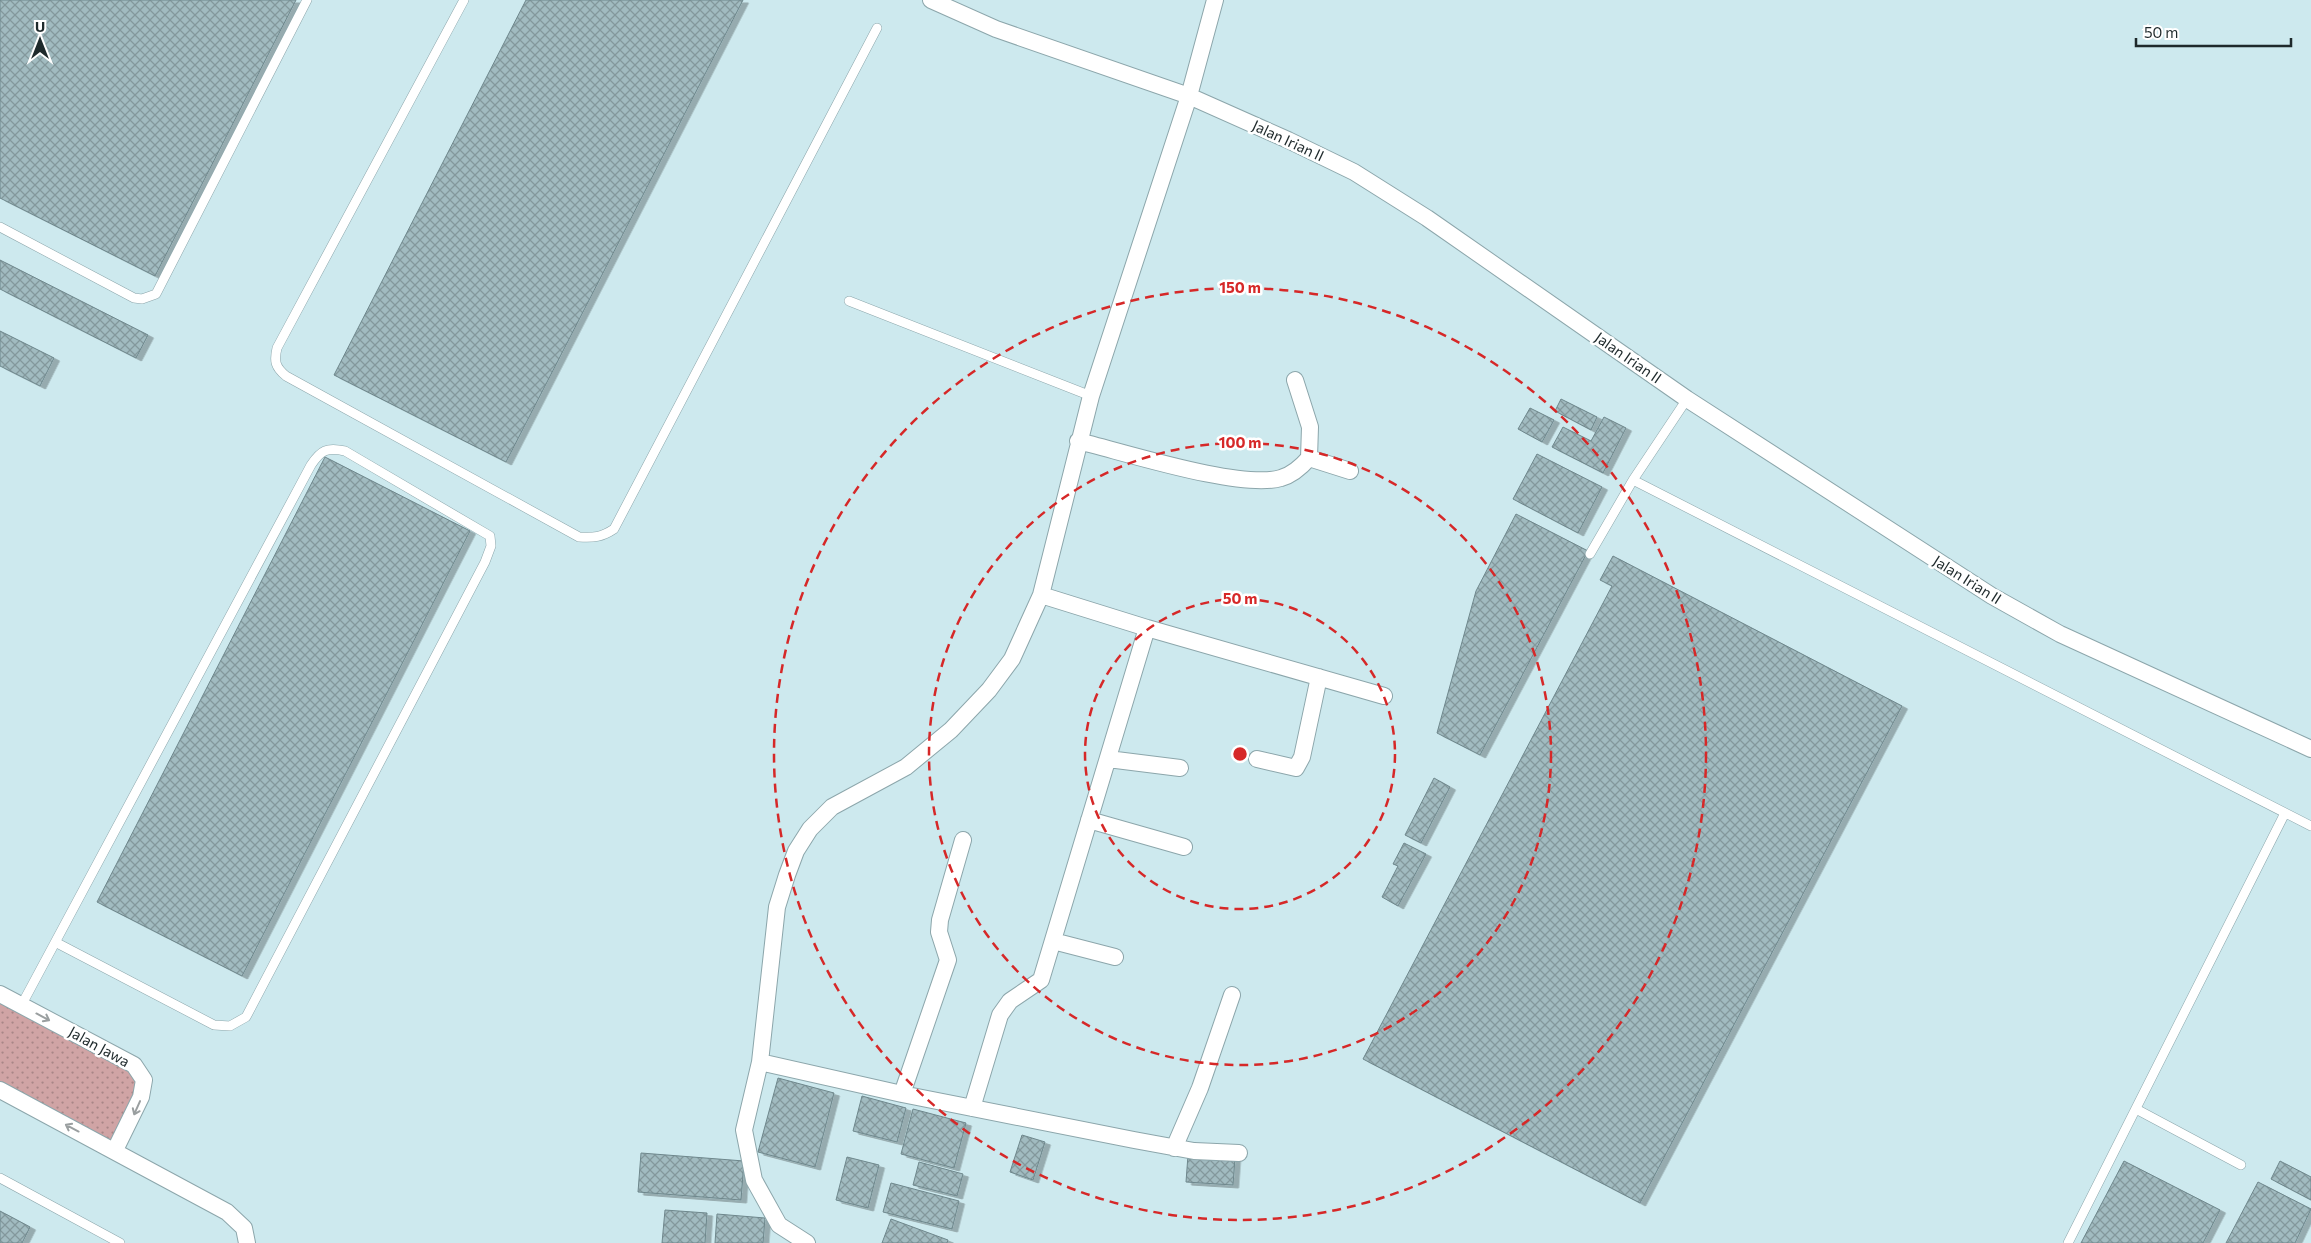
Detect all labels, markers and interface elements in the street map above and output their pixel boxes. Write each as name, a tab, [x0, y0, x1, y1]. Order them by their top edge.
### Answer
north arrow	[15, 15, 65, 65]
scale bar	[2136, 15, 2291, 47]
text: U	[35, 18, 45, 35]
text: 50 m	[2144, 23, 2178, 41]
street label: Jalan Irian II	[1250, 116, 1327, 165]
text: 150 m	[1219, 278, 1261, 296]
street label: Jalan Irian II	[1592, 328, 1665, 387]
text: 100 m	[1219, 433, 1261, 451]
street label: Jalan Irian II	[1930, 551, 2005, 607]
text: 50 m	[1223, 589, 1257, 607]
centre of rings	[1231, 745, 1249, 763]
one-way arrow	[35, 1013, 50, 1022]
street label: Jalan Jawa	[66, 1022, 133, 1070]
one-way arrow	[131, 1100, 141, 1115]
one-way arrow	[65, 1122, 80, 1132]

